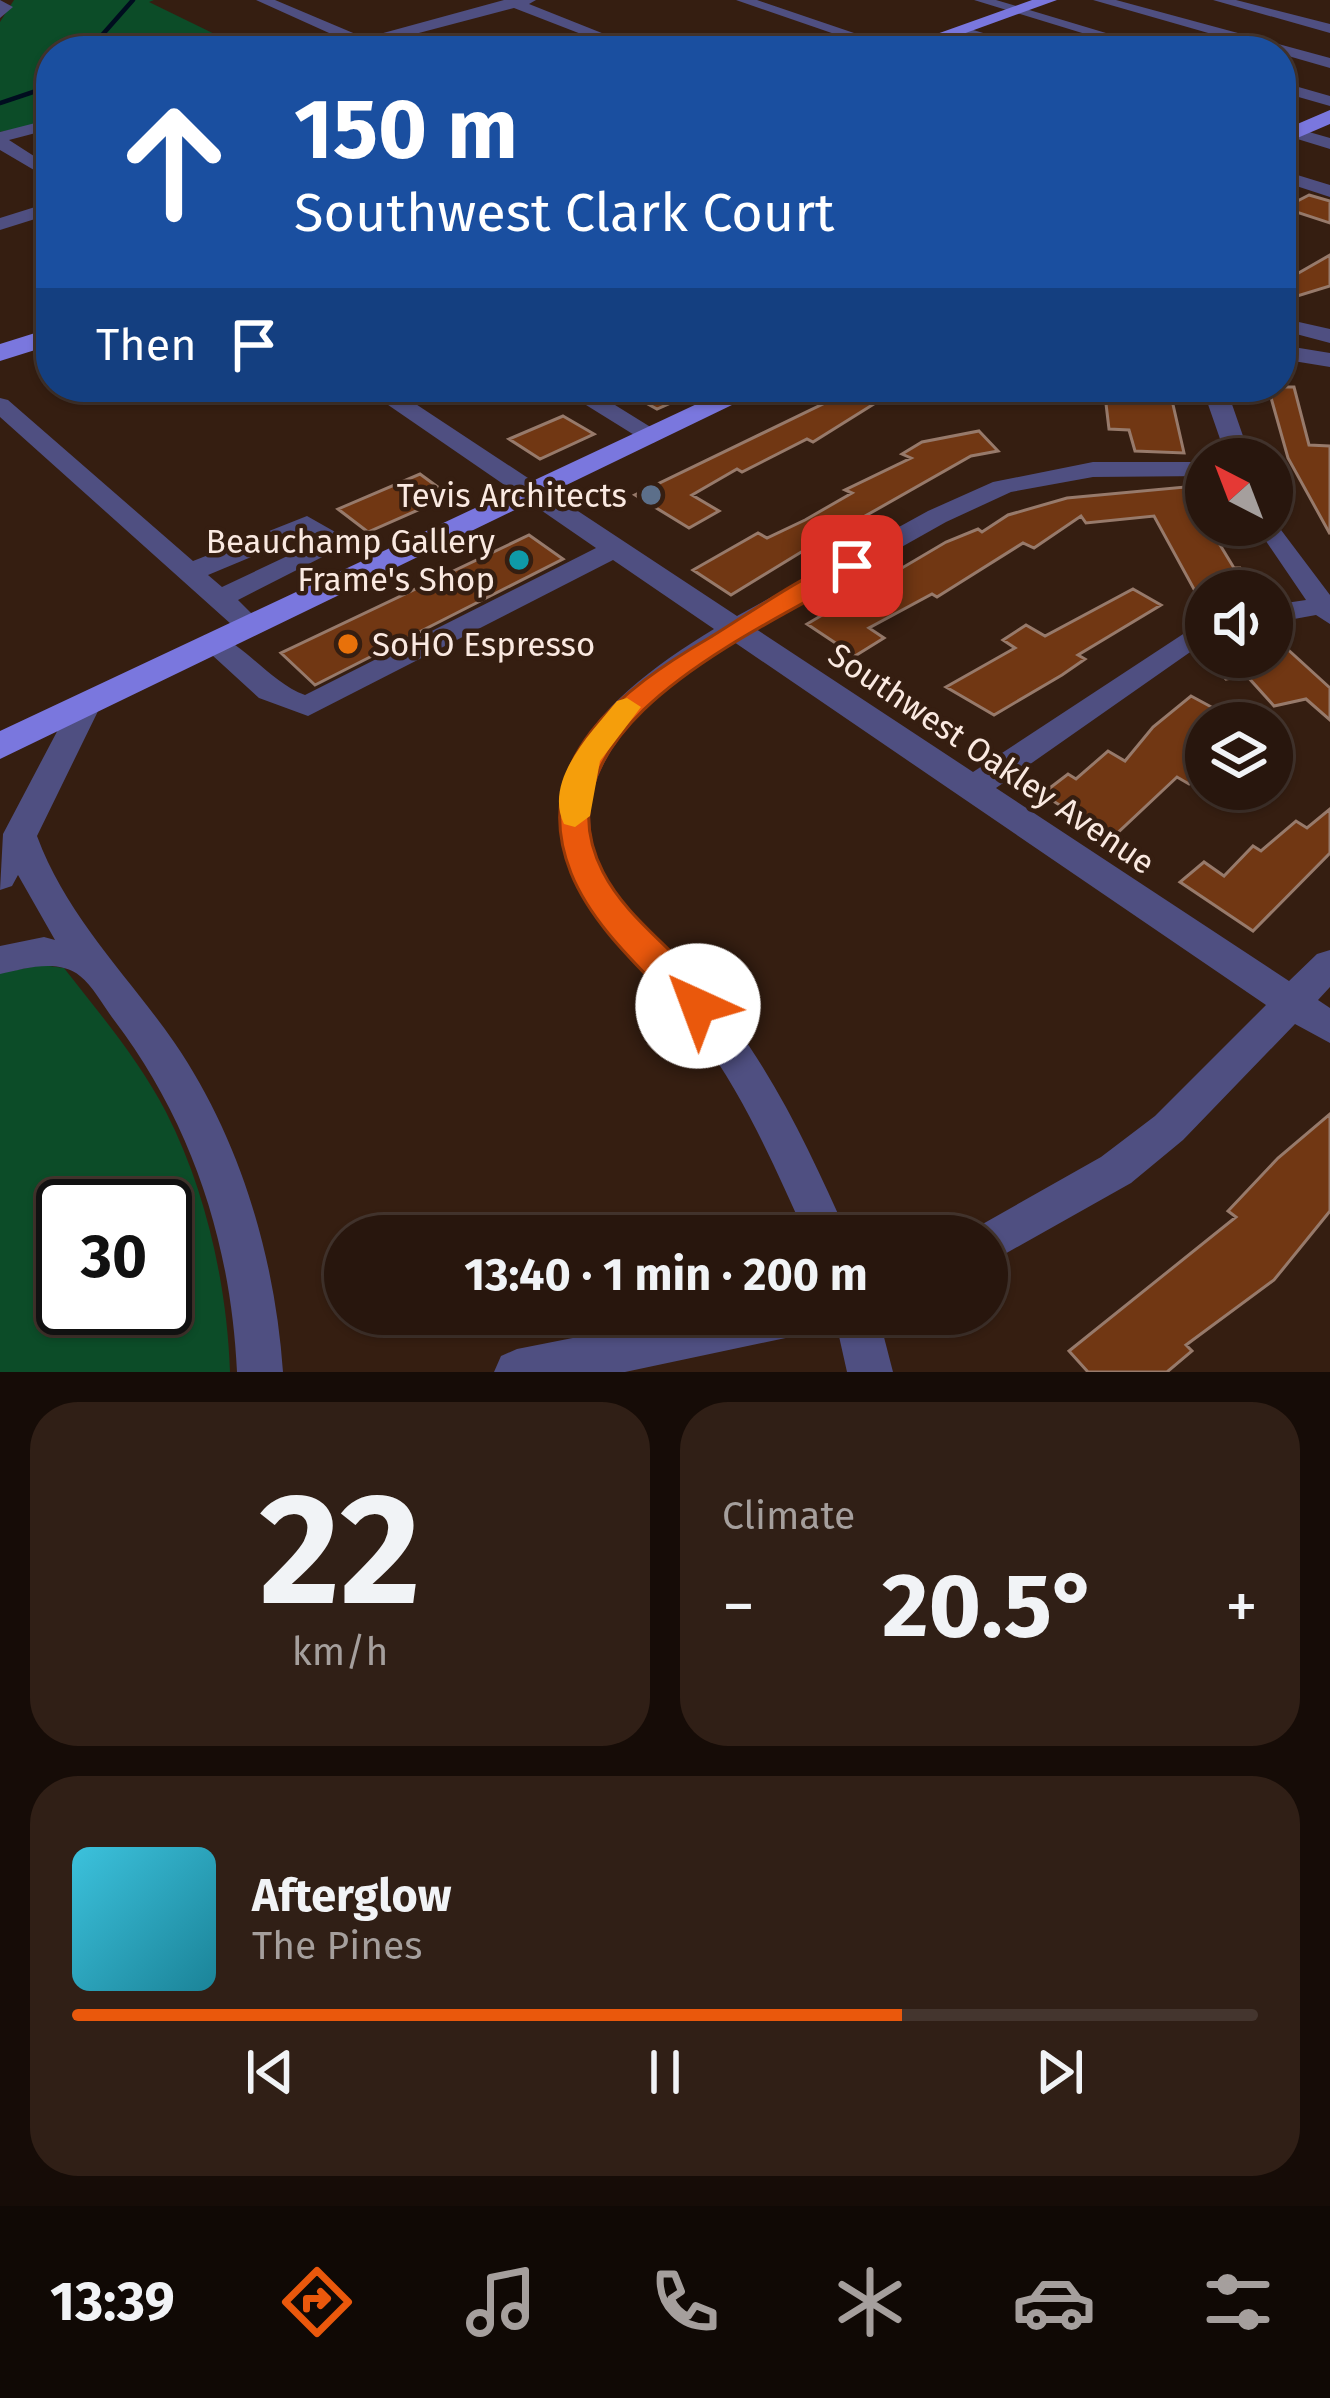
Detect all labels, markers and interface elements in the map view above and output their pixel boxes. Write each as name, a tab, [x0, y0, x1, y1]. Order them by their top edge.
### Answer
text: 150 m	[294, 79, 518, 180]
icon: ahead	[96, 84, 252, 240]
text: Southwest Clark Court	[294, 181, 835, 245]
icon: arrive	[221, 312, 287, 378]
text: Then	[96, 318, 197, 372]
north arrow	[1185, 438, 1293, 546]
map controls	[1185, 438, 1293, 810]
place label: Tevis Architects	[397, 476, 627, 516]
marker: Tevis Architects	[638, 482, 664, 508]
pin	[801, 515, 903, 617]
place label: Beauchamp Gallery Frame's Shop	[206, 522, 495, 600]
icon: arrive	[819, 533, 885, 599]
marker: Beauchamp Gallery Frame's Shop	[506, 547, 532, 573]
button: sound	[1185, 570, 1293, 678]
place label: SoHO Espresso	[372, 625, 595, 665]
marker: SoHO Espresso	[335, 631, 361, 657]
street label: Southwest Oakley Avenue	[821, 635, 1162, 883]
button: layers	[1185, 702, 1293, 810]
position arrow	[635, 943, 761, 1069]
speed limit sign: 30	[36, 1179, 192, 1335]
text: 13:40 · 1 min · 200 m	[464, 1248, 868, 1302]
text: 22	[259, 1457, 421, 1644]
text: Climate	[722, 1493, 855, 1539]
text: 20.5°	[882, 1552, 1098, 1660]
text: −	[722, 1567, 755, 1646]
text: +	[1225, 1567, 1258, 1646]
text: km/h	[292, 1629, 388, 1675]
text: Afterglow	[252, 1869, 451, 1923]
text: The Pines	[252, 1923, 423, 1969]
icon: previous	[237, 2039, 303, 2105]
icon: pause	[632, 2039, 698, 2105]
icon: next	[1027, 2039, 1093, 2105]
icon: directions	[275, 2260, 359, 2344]
icon: music	[459, 2260, 543, 2344]
icon: phone	[643, 2260, 727, 2344]
icon: climate	[828, 2260, 912, 2344]
icon: car	[1012, 2260, 1096, 2344]
icon: filters	[1196, 2260, 1280, 2344]
text: 13:39	[50, 2270, 175, 2334]

